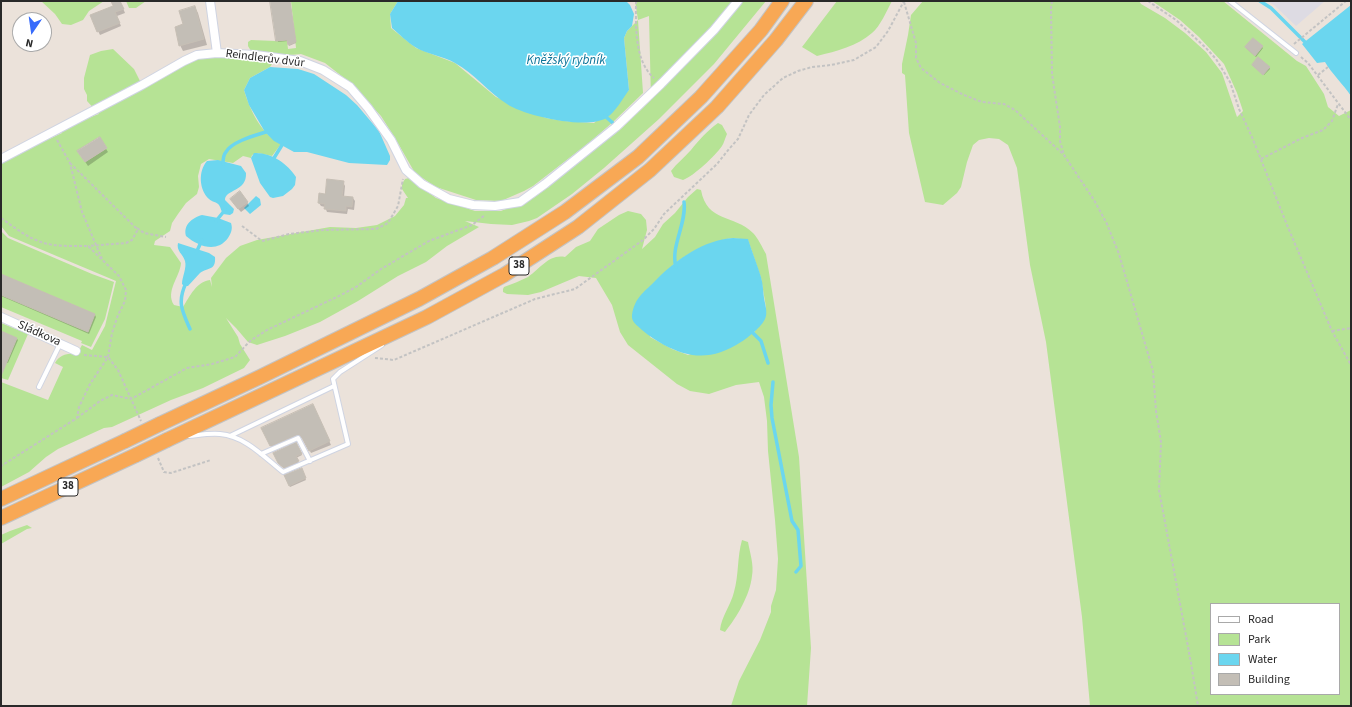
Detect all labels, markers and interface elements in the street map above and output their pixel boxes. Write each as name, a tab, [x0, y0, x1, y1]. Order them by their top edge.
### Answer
north arrow	[12, 12, 52, 52]
text: N	[24, 35, 35, 51]
street label: Reindlerův dvůr	[225, 47, 305, 71]
water label: Kněžský rybník	[527, 53, 605, 69]
road number: 38	[509, 257, 529, 275]
street label: Sládkova	[15, 318, 63, 350]
road number: 38	[58, 478, 78, 496]
legend	[1210, 603, 1340, 695]
text: Road	[1248, 611, 1274, 628]
text: Park	[1248, 631, 1270, 648]
text: Water	[1248, 651, 1277, 668]
text: Building	[1248, 671, 1290, 688]

